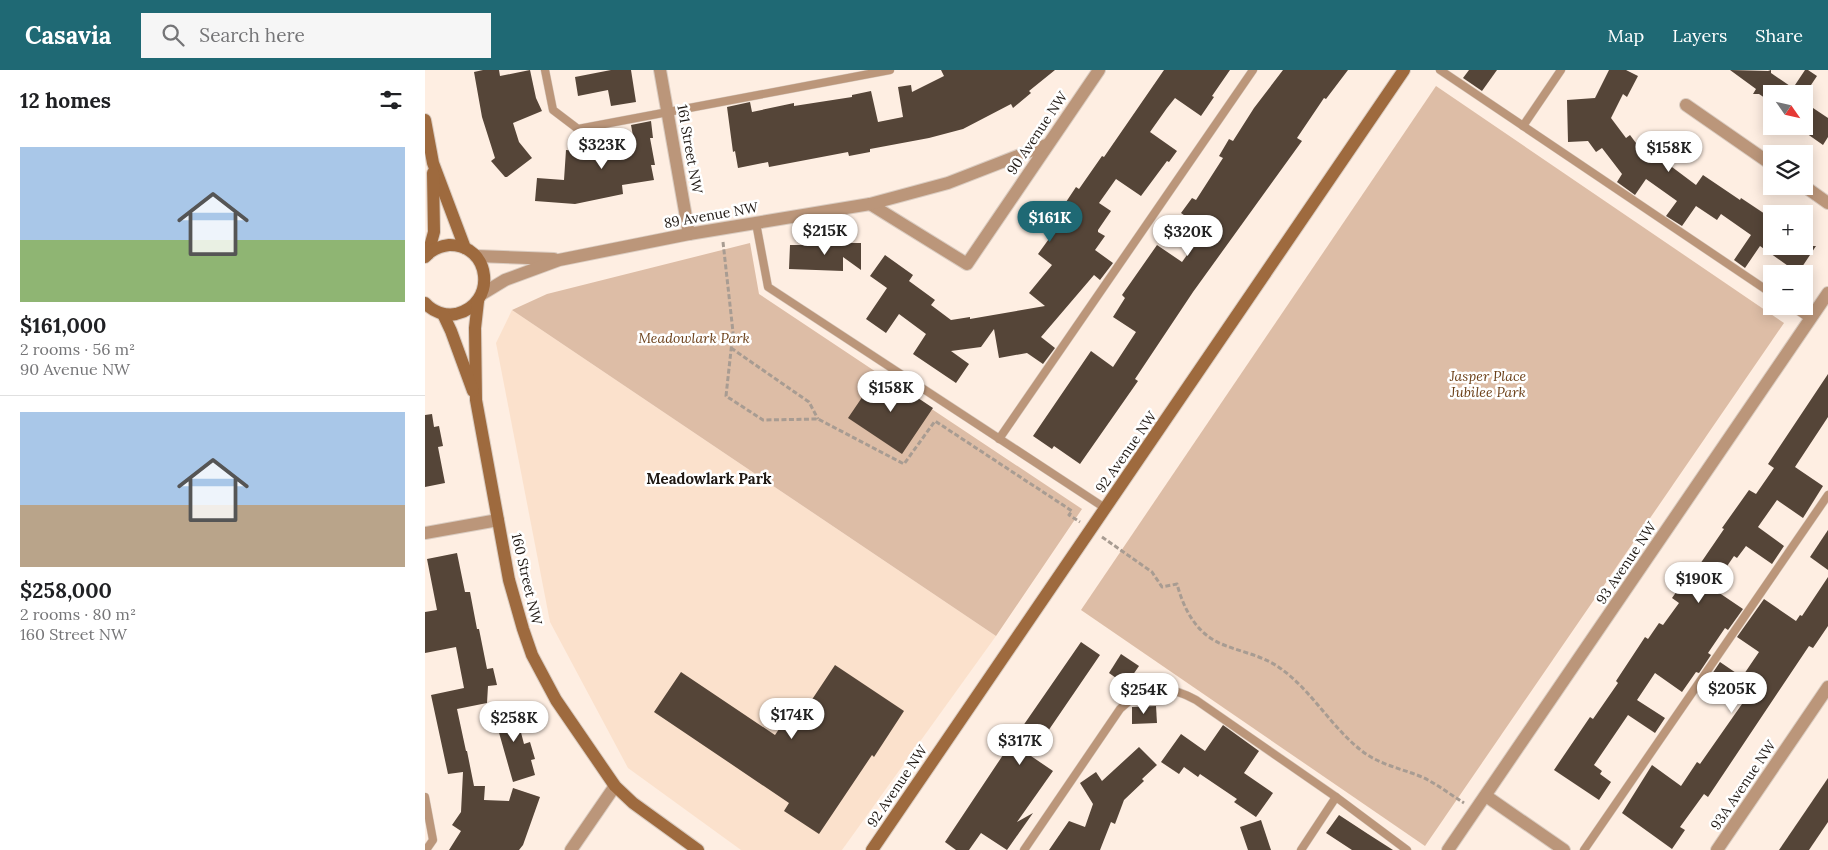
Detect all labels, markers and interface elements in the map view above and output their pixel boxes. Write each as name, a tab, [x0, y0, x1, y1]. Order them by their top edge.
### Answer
search box	[141, 13, 491, 58]
text: Casavia	[25, 20, 111, 51]
icon: search	[159, 21, 187, 49]
text: Search here	[199, 23, 305, 47]
text: Map	[1608, 24, 1644, 47]
text: Layers	[1672, 24, 1727, 47]
text: Share	[1755, 24, 1803, 47]
north arrow	[1763, 85, 1813, 135]
map controls	[1763, 85, 1813, 315]
icon: filters	[377, 86, 405, 114]
text: 12 homes	[20, 87, 111, 114]
street label: 90 Avenue NW	[1003, 87, 1072, 178]
street label: 161 Street NW	[673, 103, 707, 196]
pin: $323K	[567, 128, 637, 170]
pin: $158K	[1634, 131, 1704, 173]
text: $323K	[578, 134, 626, 154]
text: $158K	[1646, 137, 1692, 157]
button: layers	[1763, 145, 1813, 195]
icon: home	[168, 179, 258, 269]
street label: 89 Avenue NW	[662, 198, 761, 232]
pin: $161K	[1015, 200, 1085, 243]
button: +	[1763, 205, 1813, 255]
text: $161K	[1029, 207, 1072, 227]
pin: $215K	[790, 214, 860, 256]
pin: $320K	[1153, 214, 1223, 257]
text: $215K	[803, 220, 847, 240]
text: $320K	[1164, 221, 1212, 241]
button: −	[1763, 265, 1813, 315]
text: $161,000	[20, 312, 106, 339]
park label: Meadowlark Park	[638, 329, 750, 347]
text: 2 rooms · 56 m²	[20, 339, 135, 359]
text: 90 Avenue NW	[20, 359, 130, 379]
park label: Jasper Place Jubilee Park	[1449, 367, 1527, 401]
pin: $158K	[856, 370, 926, 413]
text: $158K	[868, 377, 914, 397]
street label: 92 Avenue NW	[1091, 407, 1161, 496]
icon: home	[168, 445, 258, 535]
district label: Meadowlark Park	[646, 469, 772, 488]
street label: 93 Avenue NW	[1592, 518, 1661, 608]
street label: 160 Street NW	[508, 531, 547, 628]
pin: $190K	[1664, 562, 1734, 604]
text: $190K	[1676, 568, 1722, 588]
text: $258,000	[20, 577, 112, 604]
text: 2 rooms · 80 m²	[20, 604, 136, 624]
text: 160 Street NW	[20, 624, 127, 644]
pin: $254K	[1109, 672, 1179, 715]
pin: $205K	[1697, 672, 1767, 714]
text: $205K	[1708, 678, 1756, 698]
text: $254K	[1121, 679, 1167, 699]
pin: $174K	[757, 698, 827, 740]
pin: $258K	[479, 700, 549, 743]
text: $174K	[770, 704, 814, 724]
text: $258K	[490, 707, 538, 727]
pin: $317K	[985, 724, 1055, 766]
text: $317K	[998, 730, 1042, 750]
street label: 93A Avenue NW	[1706, 736, 1780, 833]
street label: 92 Avenue NW	[863, 741, 932, 830]

